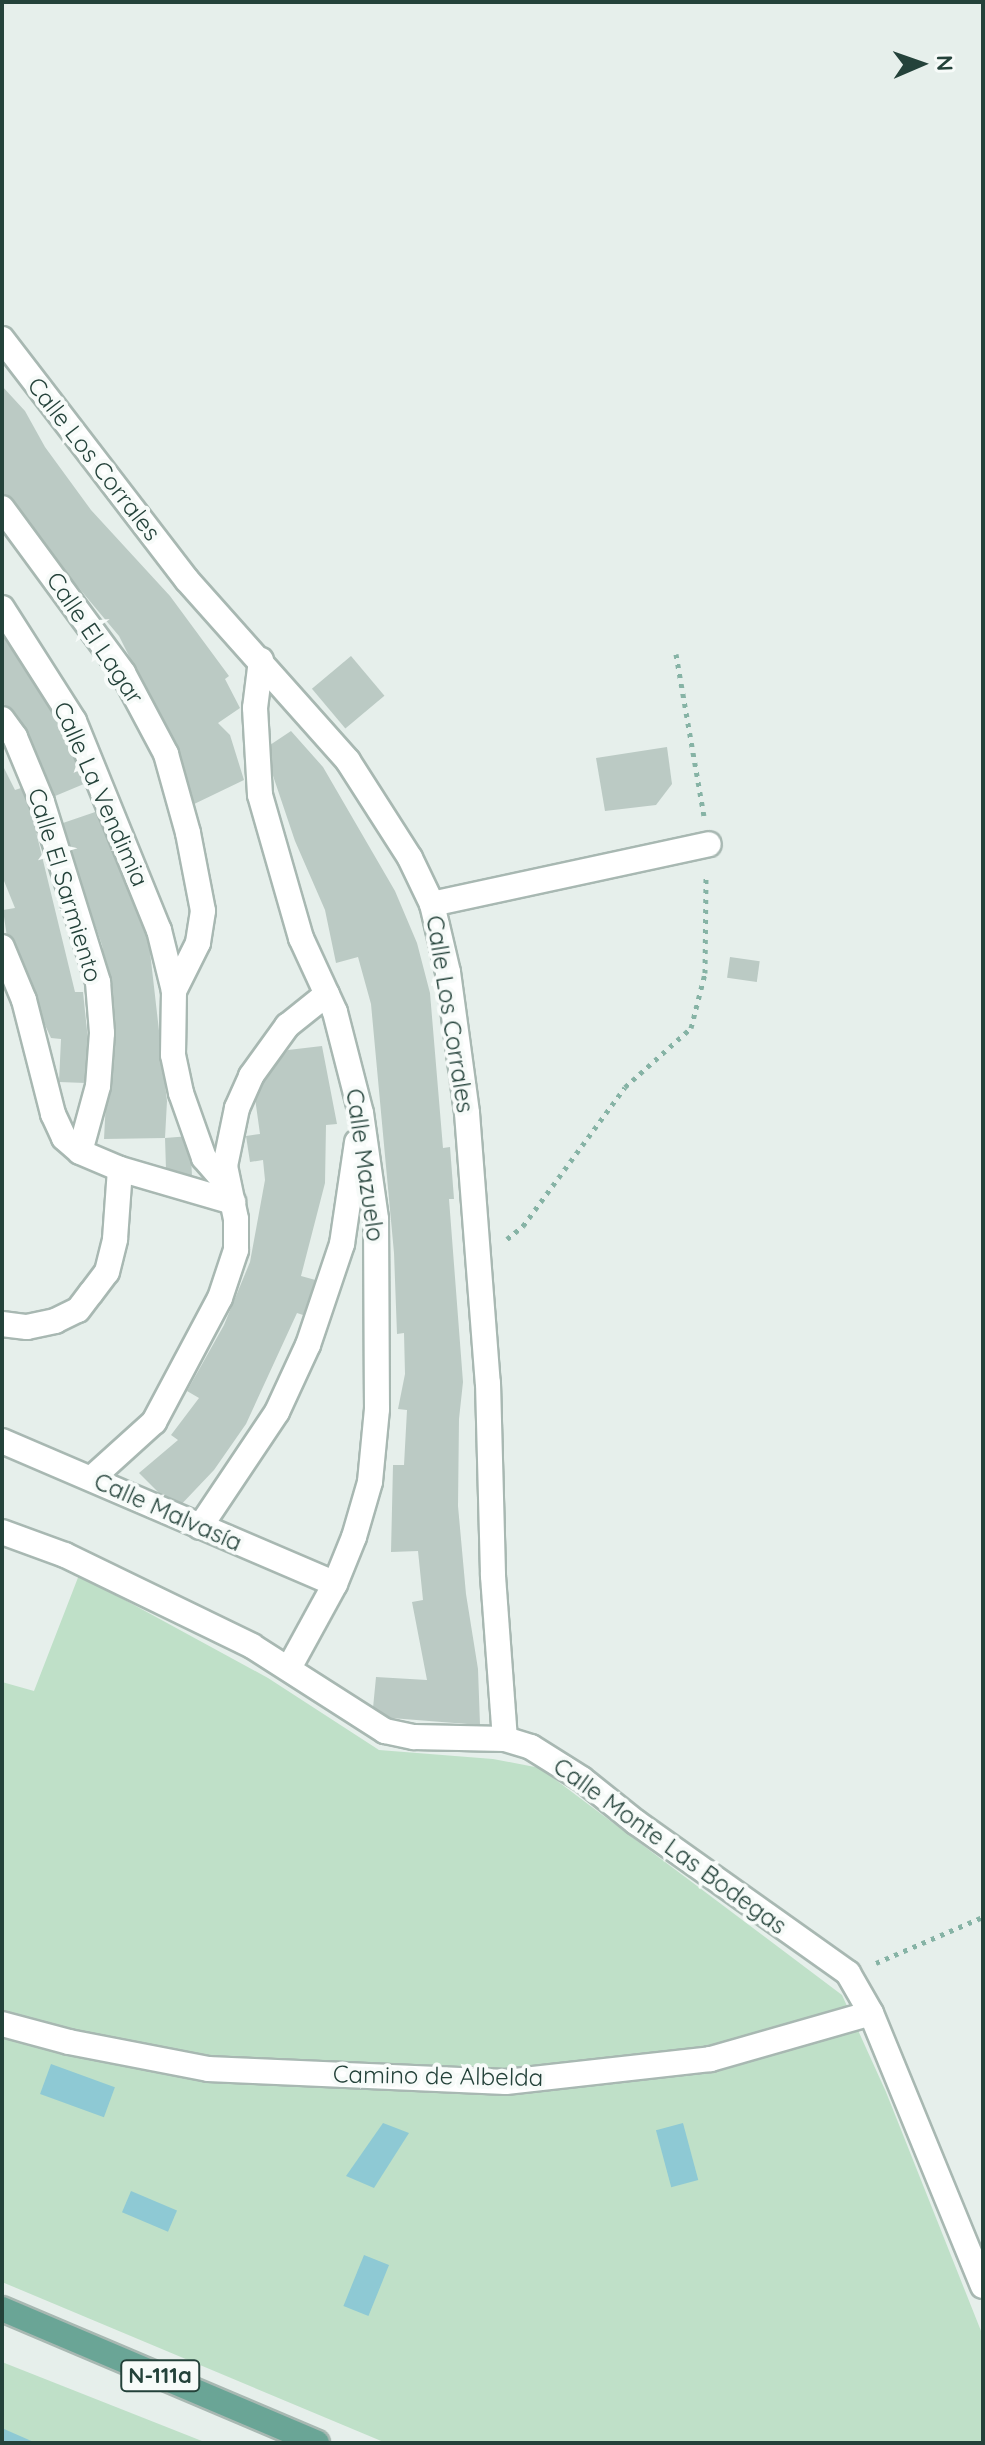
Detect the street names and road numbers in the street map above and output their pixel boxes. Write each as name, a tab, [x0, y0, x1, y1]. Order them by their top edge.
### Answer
street label: Calle Los Corrales	[21, 372, 167, 546]
street label: Calle El Lagar	[40, 567, 150, 709]
street label: Calle La Vendimia	[47, 697, 155, 891]
street label: Calle El Sarmiento	[22, 785, 108, 985]
street label: Calle Los Corrales	[420, 913, 480, 1115]
street label: Calle Mazuelo	[340, 1087, 390, 1243]
street label: Calle Malvasía	[90, 1467, 246, 1557]
street label: Calle Monte Las Bodegas	[548, 1752, 792, 1940]
street label: Camino de Albelda	[333, 2060, 543, 2092]
road number: N-111a	[120, 2358, 200, 2394]

